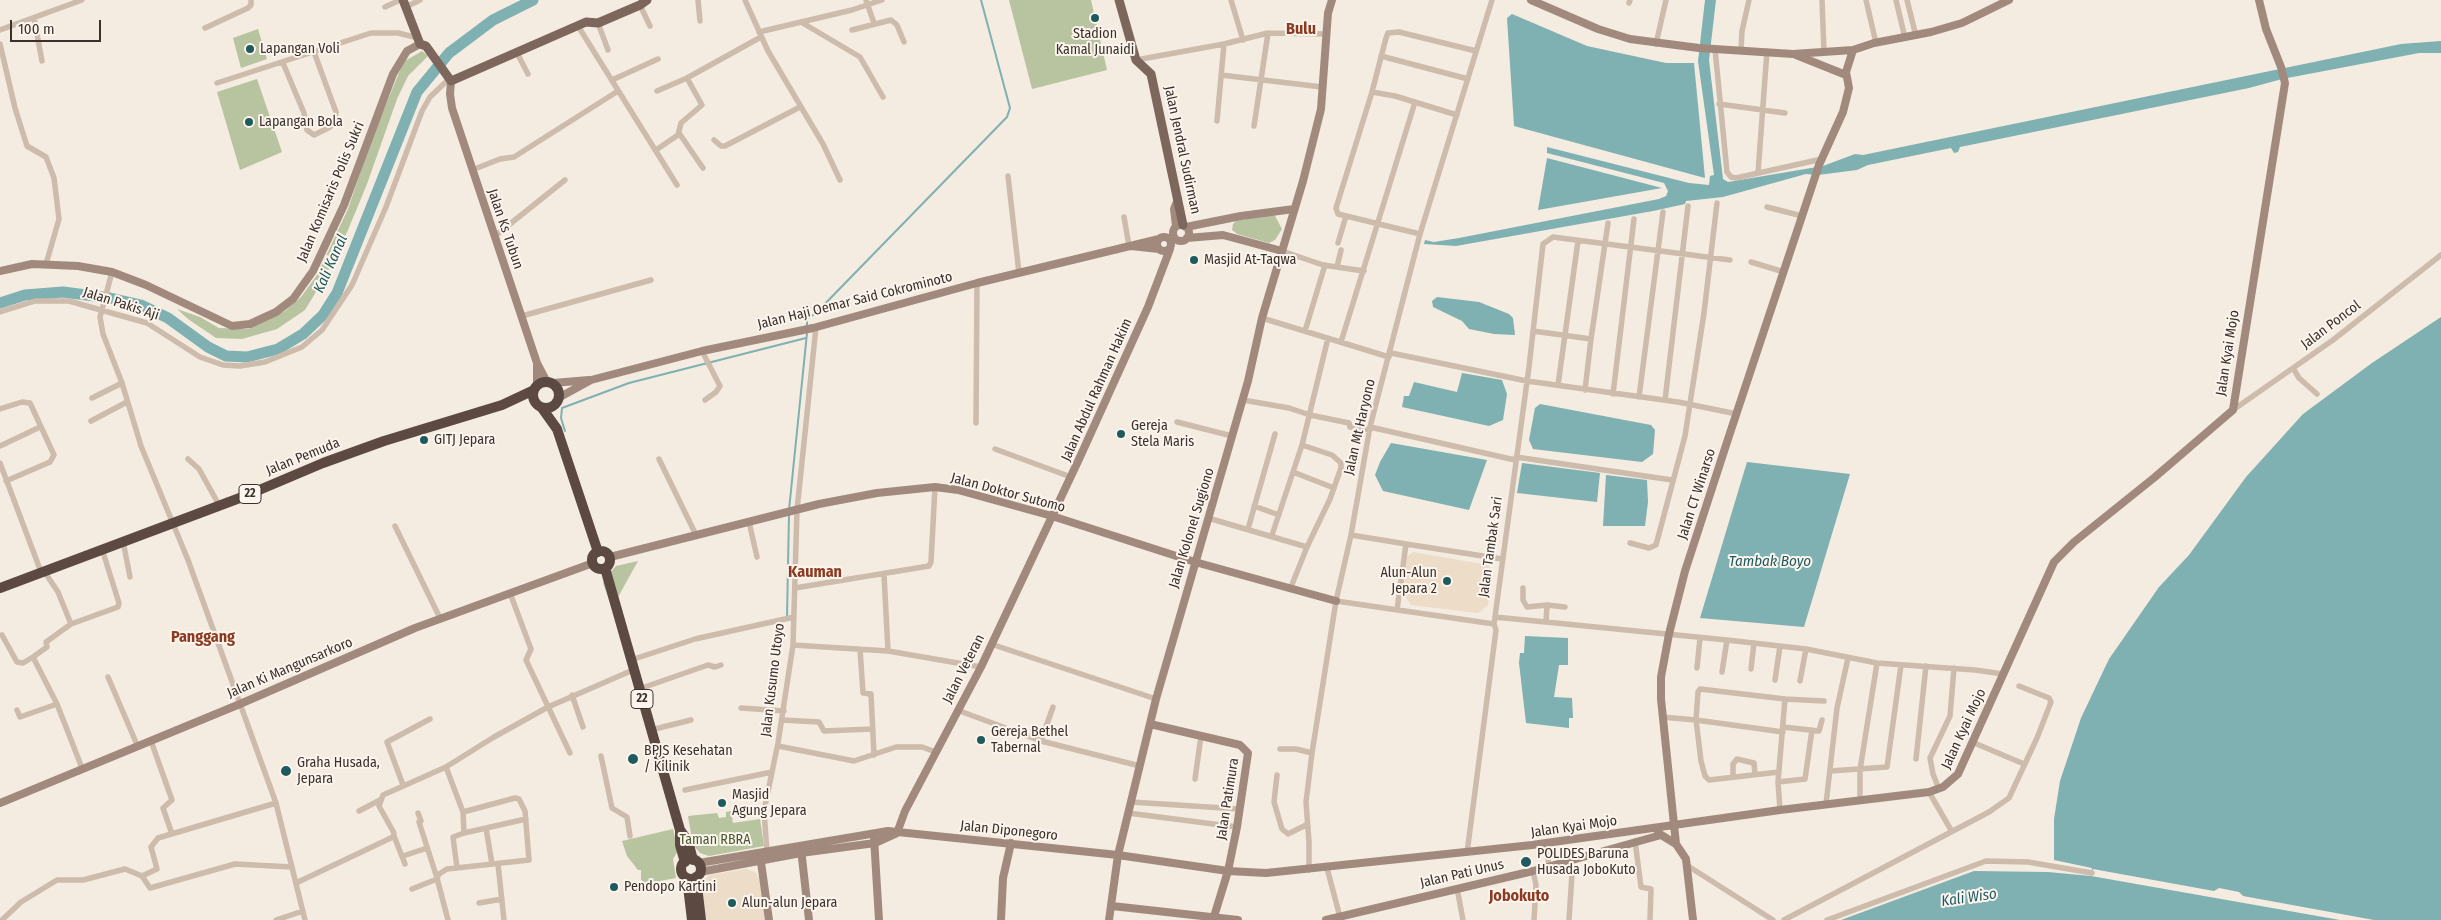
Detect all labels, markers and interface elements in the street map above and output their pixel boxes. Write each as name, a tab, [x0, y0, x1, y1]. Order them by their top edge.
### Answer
scale bar	[12, 10, 104, 42]
marker: Stadion Kamal Junaidi	[1089, 12, 1101, 24]
text: 100 m	[18, 20, 55, 38]
district label: Bulu	[1286, 20, 1316, 40]
place label: Stadion Kamal Junaidi	[1056, 26, 1134, 58]
place label: Lapangan Voli	[260, 41, 340, 57]
marker: Lapangan Voli	[244, 43, 256, 55]
street label: Jalan Jendral Sudirman	[1160, 84, 1204, 216]
place label: Lapangan Bola	[259, 114, 343, 130]
marker: Lapangan Bola	[243, 116, 255, 128]
street label: Jalan Komisaris Polis Sukri	[294, 119, 368, 265]
street label: Jalan Ks Tubun	[483, 187, 527, 271]
water label: Kali Kanal	[310, 232, 352, 296]
place label: Masjid At-Taqwa	[1204, 252, 1296, 268]
marker: Masjid At-Taqwa	[1188, 254, 1200, 266]
street label: Jalan Haji Oemar Said Cokrominoto	[756, 269, 954, 333]
street label: Jalan Pakis Aji	[81, 284, 161, 324]
street label: Jalan Poncol	[2298, 297, 2364, 353]
street label: Jalan Kyai Mojo	[2213, 309, 2243, 397]
street label: Jalan Abdul Rahman Hakim	[1058, 316, 1136, 464]
street label: Jalan Mt Haryono	[1341, 377, 1379, 477]
place label: Gereja Stela Maris	[1131, 418, 1194, 451]
marker: Gereja Stela Maris	[1115, 428, 1127, 440]
place label: GITJ Jepara	[434, 432, 495, 448]
marker: GITJ Jepara	[418, 434, 430, 446]
street label: Jalan Pemuda	[264, 435, 342, 479]
street label: Jalan CT Winarso	[1674, 446, 1720, 542]
street label: Jalan Kolonel Sugiono	[1166, 466, 1218, 590]
street label: Jalan Doktor Sutomo	[949, 470, 1067, 516]
road number: 22	[239, 484, 261, 504]
street label: Jalan Tambak Sari	[1476, 496, 1506, 598]
water label: Tambak Boyo	[1729, 553, 1811, 571]
district label: Kauman	[788, 563, 842, 583]
place label: Alun-Alun Jepara 2	[1380, 565, 1437, 598]
marker: Alun-Alun Jepara 2	[1441, 575, 1453, 587]
street label: Jalan Kusumo Utoyo	[758, 622, 788, 738]
district label: Panggang	[171, 628, 235, 648]
street label: Jalan Veteran	[939, 632, 989, 706]
street label: Jalan Ki Mangunsarkoro	[225, 634, 355, 702]
street label: Jalan Kyai Mojo	[1938, 686, 1990, 772]
road number: 22	[631, 690, 653, 709]
place label: Gereja Bethel Tabernal	[991, 724, 1068, 756]
marker: Gereja Bethel Tabernal	[975, 734, 987, 746]
place label: BPJS Kesehatan / Kilinik	[644, 743, 733, 776]
marker: BPJS Kesehatan / Kilinik	[626, 752, 640, 766]
place label: Graha Husada, Jepara	[297, 755, 380, 788]
street label: Jalan Patimura	[1213, 757, 1243, 841]
marker: Graha Husada, Jepara	[279, 764, 293, 778]
place label: Masjid Agung Jepara	[732, 787, 807, 820]
marker: Masjid Agung Jepara	[716, 797, 728, 809]
street label: Jalan Kyai Mojo	[1530, 813, 1618, 841]
street label: Jalan Diponegoro	[959, 818, 1059, 844]
park label: Taman RBRA	[679, 832, 751, 848]
place label: POLIDES Baruna Husada JoboKuto	[1537, 846, 1636, 879]
marker: POLIDES Baruna Husada JoboKuto	[1519, 855, 1533, 869]
street label: Jalan Pati Unus	[1418, 856, 1506, 892]
place label: Pendopo Kartini	[624, 879, 716, 895]
marker: Pendopo Kartini	[608, 881, 620, 893]
water label: Kali Wiso	[1940, 885, 1998, 911]
district label: Jobokuto	[1489, 887, 1549, 907]
place label: Alun-alun Jepara	[742, 895, 837, 911]
marker: Alun-alun Jepara	[726, 897, 738, 909]

